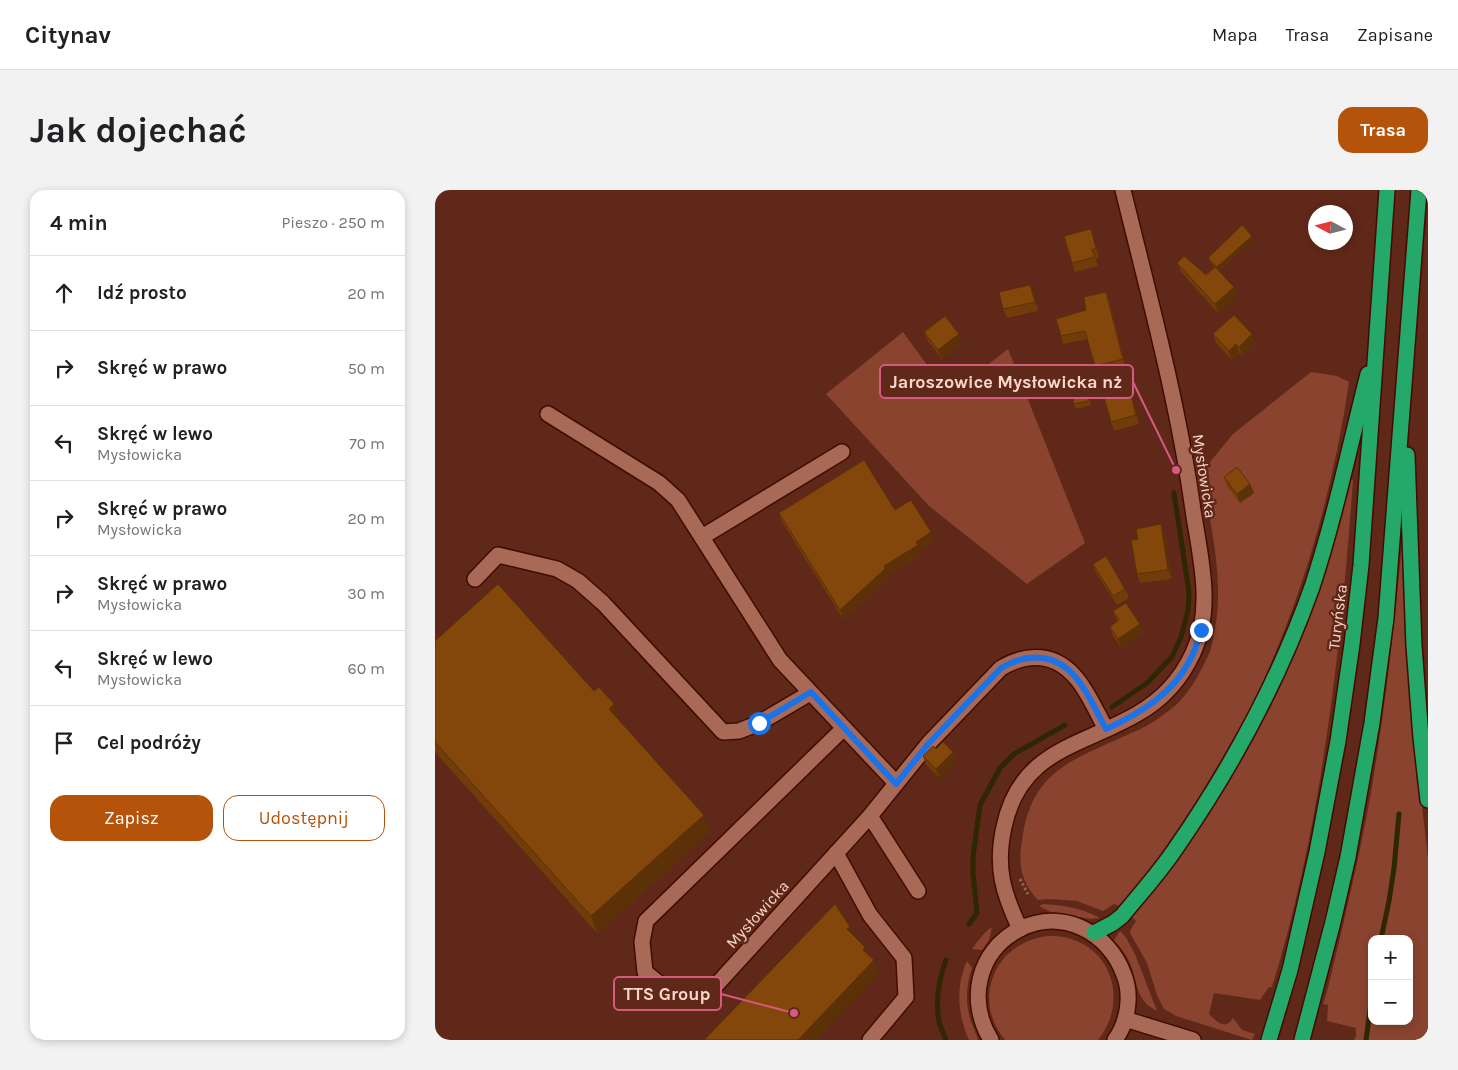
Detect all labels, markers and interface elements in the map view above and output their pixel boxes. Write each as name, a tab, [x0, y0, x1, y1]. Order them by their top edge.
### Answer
text: Citynav	[25, 21, 111, 49]
text: Mapa	[1212, 24, 1258, 46]
text: Trasa	[1286, 24, 1329, 46]
text: Zapisane	[1357, 24, 1433, 46]
button: Trasa	[1338, 107, 1428, 153]
text: Jak dojechać	[30, 110, 246, 151]
north arrow	[1308, 205, 1353, 250]
text: 4 min	[50, 211, 108, 235]
text: Pieszo · 250 m	[281, 213, 385, 232]
icon: ahead	[50, 279, 78, 307]
text: Idź prosto	[97, 282, 187, 304]
text: 20 m	[347, 284, 385, 303]
icon: right	[50, 354, 78, 382]
text: Skręć w prawo	[97, 357, 227, 379]
text: 50 m	[348, 359, 385, 378]
callout: Jaroszowice Mysłowicka nż	[880, 365, 1133, 398]
text: Jaroszowice Mysłowicka nż	[890, 371, 1122, 393]
text: Skręć w lewo	[97, 423, 213, 445]
icon: left	[50, 429, 78, 457]
street label: Mysłowicka	[1188, 433, 1221, 520]
text: 70 m	[349, 434, 385, 453]
text: Mysłowicka	[97, 445, 182, 464]
text: Skręć w prawo	[97, 498, 227, 520]
icon: right	[50, 504, 78, 532]
text: 20 m	[347, 509, 385, 528]
text: Mysłowicka	[97, 520, 182, 539]
text: Skręć w prawo	[97, 573, 227, 595]
icon: right	[50, 579, 78, 607]
street label: Turyńska	[1324, 583, 1351, 651]
text: 30 m	[347, 584, 385, 603]
text: Mysłowicka	[97, 595, 182, 614]
route end	[1190, 619, 1213, 642]
text: Skręć w lewo	[97, 648, 213, 670]
icon: left	[50, 654, 78, 682]
text: 60 m	[348, 659, 385, 678]
text: Mysłowicka	[97, 670, 182, 689]
route start	[748, 712, 771, 735]
icon: arrive	[50, 729, 78, 757]
text: Cel podróży	[97, 732, 201, 754]
button: Zapisz	[50, 795, 213, 841]
button: Udostępnij	[223, 795, 385, 841]
street label: Mysłowicka	[722, 876, 793, 952]
map controls	[1368, 935, 1413, 1025]
button: +	[1368, 935, 1413, 980]
callout: TTS Group	[614, 977, 721, 1010]
button: −	[1368, 980, 1413, 1025]
text: TTS Group	[624, 983, 710, 1005]

